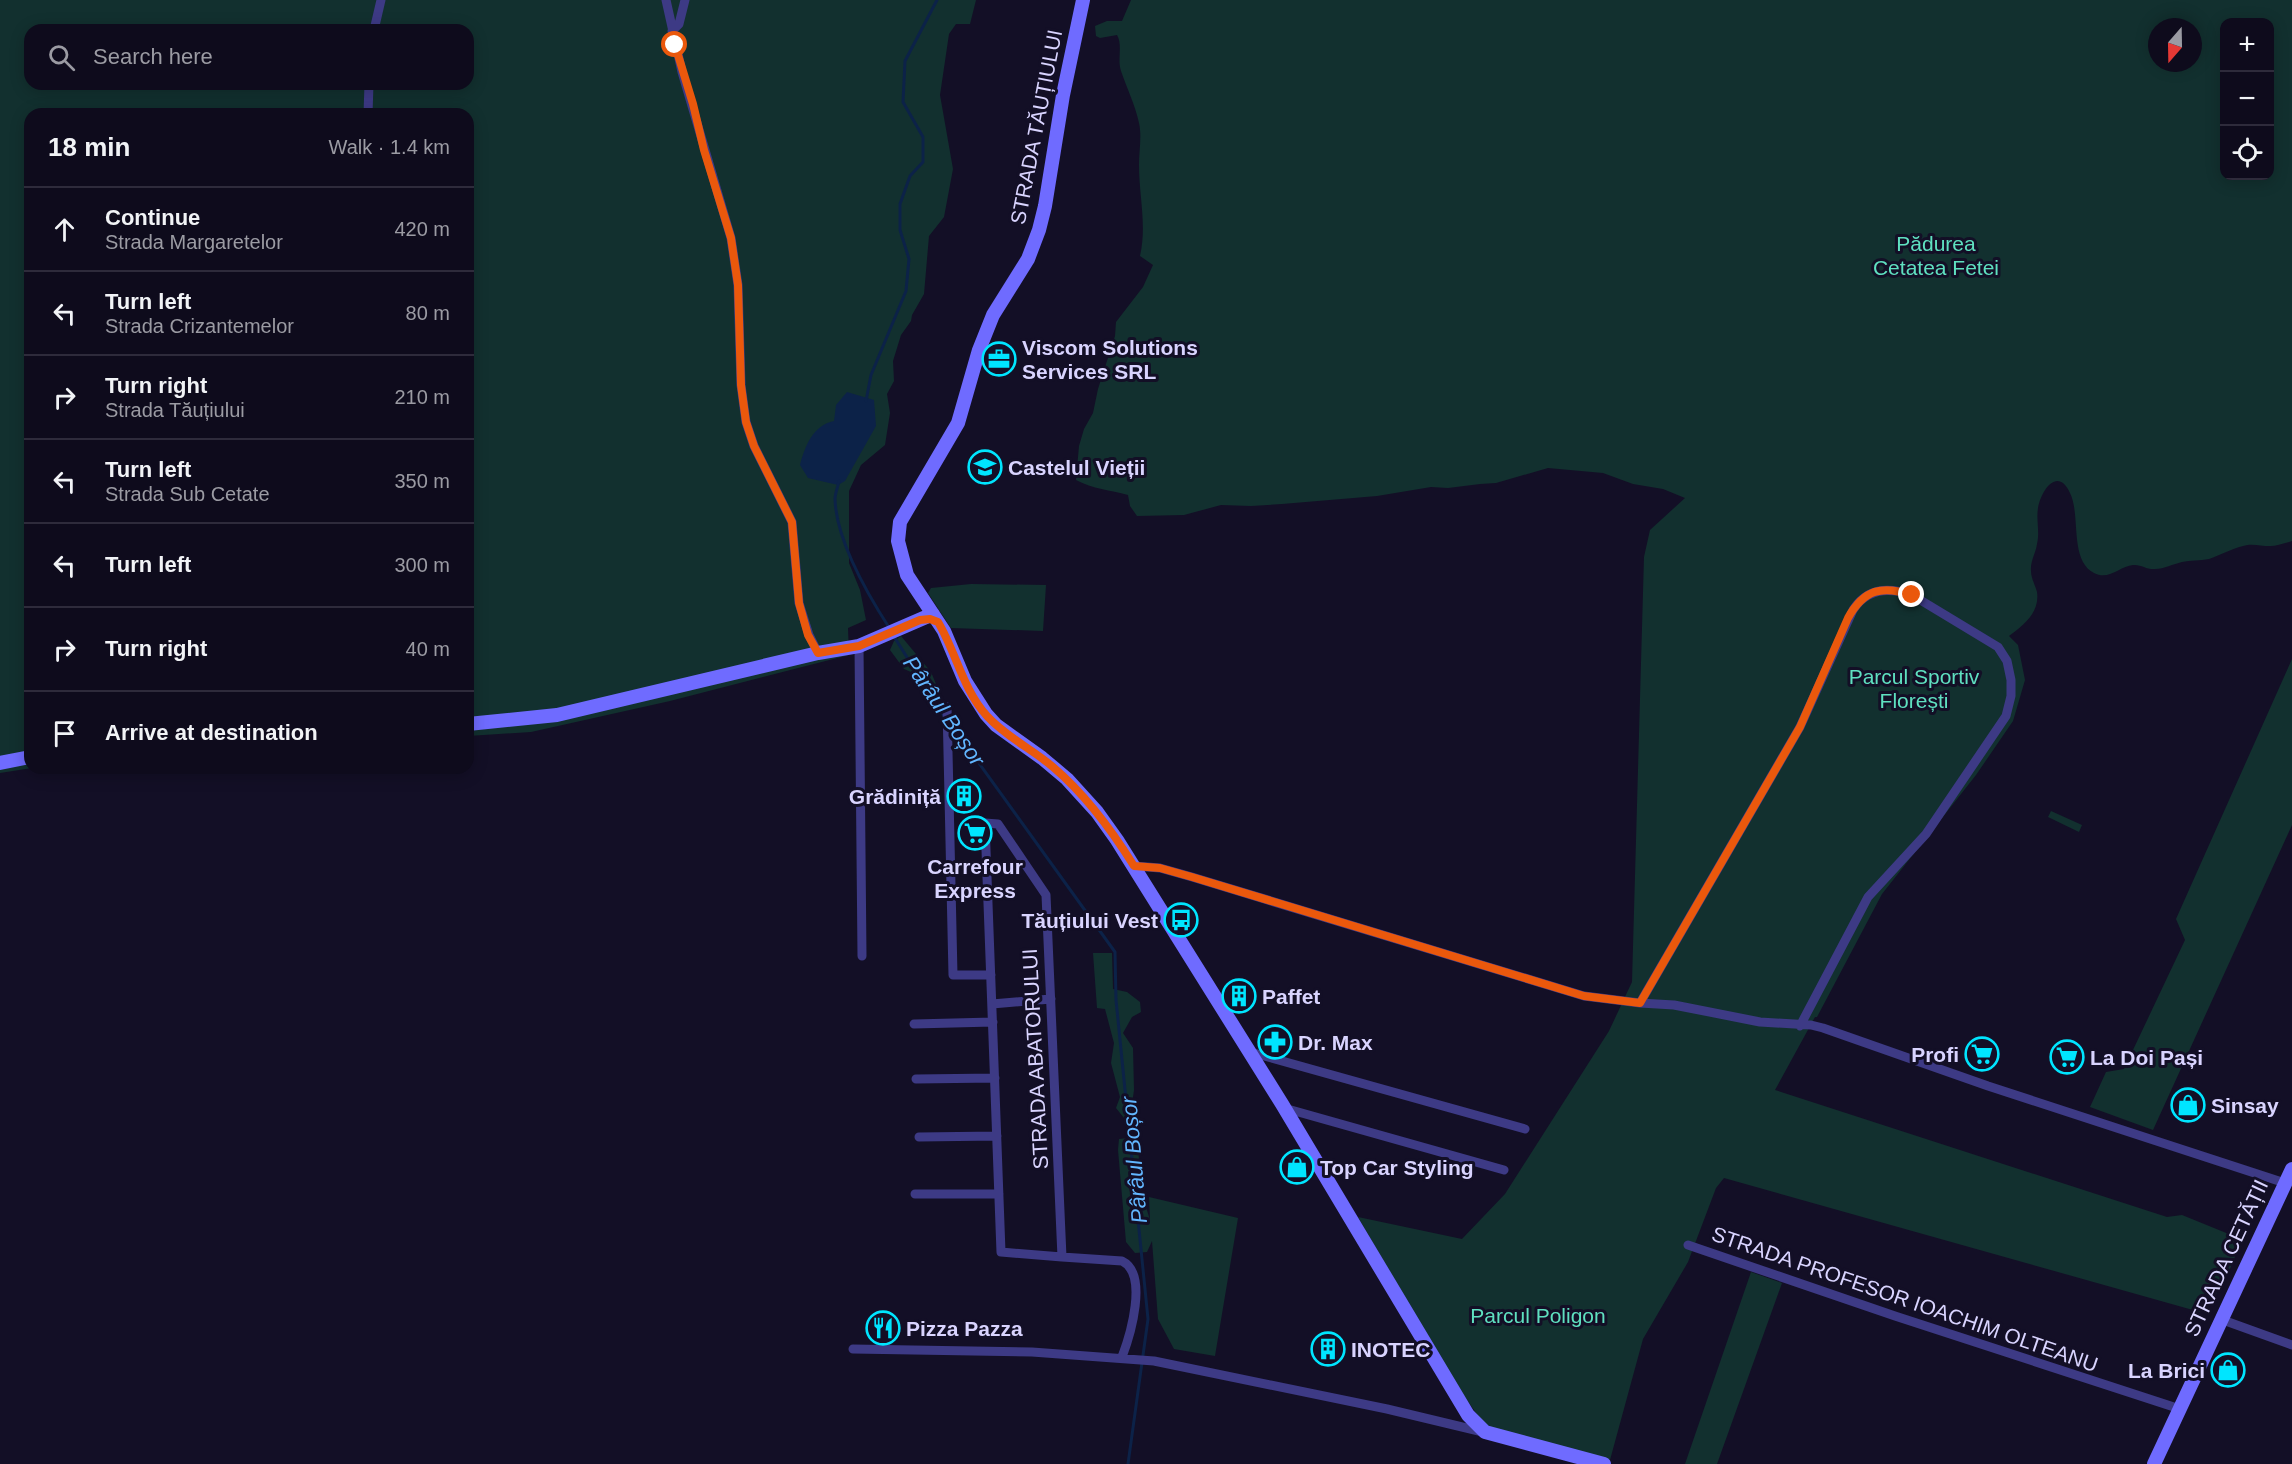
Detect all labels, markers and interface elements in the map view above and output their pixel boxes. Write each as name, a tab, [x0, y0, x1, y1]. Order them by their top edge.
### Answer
north arrow	[2148, 18, 2202, 72]
map controls	[2220, 18, 2274, 180]
button: +	[2220, 18, 2274, 72]
search box	[24, 24, 474, 90]
street label: STRADA TĂUȚIULUI	[1006, 28, 1066, 226]
route start	[661, 31, 687, 57]
icon: search	[45, 41, 78, 74]
text: Search here	[93, 44, 213, 69]
button: −	[2220, 72, 2274, 126]
button: locate	[2220, 126, 2274, 180]
text: 18 min	[48, 132, 130, 162]
text: Walk · 1.4 km	[329, 136, 450, 158]
text: Continue	[105, 205, 200, 230]
icon: ahead	[48, 213, 81, 246]
text: 420 m	[394, 218, 450, 240]
text: Strada Margaretelor	[105, 231, 283, 253]
park label: Pădurea Cetatea Fetei	[1873, 232, 1999, 279]
text: Turn left	[105, 289, 191, 314]
icon: left	[48, 297, 81, 330]
text: 80 m	[406, 302, 450, 324]
text: Strada Crizantemelor	[105, 315, 294, 337]
place label: Viscom Solutions Services SRL	[1022, 336, 1198, 383]
office icon: Viscom Solutions Services SRL	[981, 341, 1017, 377]
text: Turn right	[105, 373, 207, 398]
icon: right	[48, 381, 81, 414]
text: 210 m	[394, 386, 450, 408]
text: Strada Tăuțiului	[105, 399, 245, 421]
school or university icon: Castelul Vieții	[967, 449, 1003, 485]
place label: Castelul Vieții	[1008, 456, 1145, 479]
text: Turn left	[105, 457, 191, 482]
icon: left	[48, 465, 81, 498]
text: 350 m	[394, 470, 450, 492]
text: Strada Sub Cetate	[105, 483, 270, 505]
icon: left	[48, 549, 81, 582]
text: Turn left	[105, 552, 191, 577]
text: 300 m	[394, 554, 450, 576]
route end	[1898, 581, 1924, 607]
icon: right	[48, 633, 81, 666]
text: Turn right	[105, 636, 207, 661]
text: 40 m	[406, 638, 450, 660]
water label: Pârâul Boșor	[898, 651, 991, 772]
park label: Parcul Sportiv Florești	[1849, 665, 1980, 712]
icon: arrive	[48, 717, 81, 750]
text: Arrive at destination	[105, 720, 318, 745]
building icon: Grădiniță	[946, 778, 982, 814]
place label: Grădiniță	[849, 785, 941, 808]
supermarket icon: Carrefour Express	[957, 815, 993, 851]
place label: Carrefour Express	[927, 855, 1023, 902]
bus stop icon: Tăuțiului Vest	[1163, 902, 1199, 938]
place label: Tăuțiului Vest	[1021, 909, 1158, 932]
street label: STRADA ABATORULUI	[1018, 948, 1052, 1170]
building icon: Paffet	[1221, 978, 1257, 1014]
place label: Paffet	[1262, 985, 1320, 1008]
pharmacy icon: Dr. Max	[1257, 1024, 1293, 1060]
place label: Dr. Max	[1298, 1031, 1373, 1054]
supermarket icon: Profi	[1964, 1036, 2000, 1072]
supermarket icon: La Doi Pași	[2049, 1039, 2085, 1075]
place label: Profi	[1911, 1043, 1959, 1066]
place label: La Doi Pași	[2090, 1046, 2203, 1069]
shop icon: Sinsay	[2170, 1087, 2206, 1123]
water label: Pârâul Boșor	[1116, 1094, 1152, 1224]
place label: Sinsay	[2211, 1094, 2279, 1117]
shop icon: Top Car Styling	[1279, 1149, 1315, 1185]
place label: Top Car Styling	[1320, 1156, 1474, 1179]
street label: STRADA CETĂȚII	[2180, 1176, 2272, 1340]
street label: STRADA PROFESOR IOACHIM OLTEANU	[1709, 1222, 2101, 1376]
park label: Parcul Poligon	[1470, 1304, 1606, 1327]
restaurant icon: Pizza Pazza	[865, 1310, 901, 1346]
place label: Pizza Pazza	[906, 1317, 1023, 1340]
building icon: INOTEC	[1310, 1331, 1346, 1367]
place label: INOTEC	[1351, 1338, 1430, 1361]
shop icon: La Brici	[2210, 1352, 2246, 1388]
place label: La Brici	[2128, 1359, 2205, 1382]

